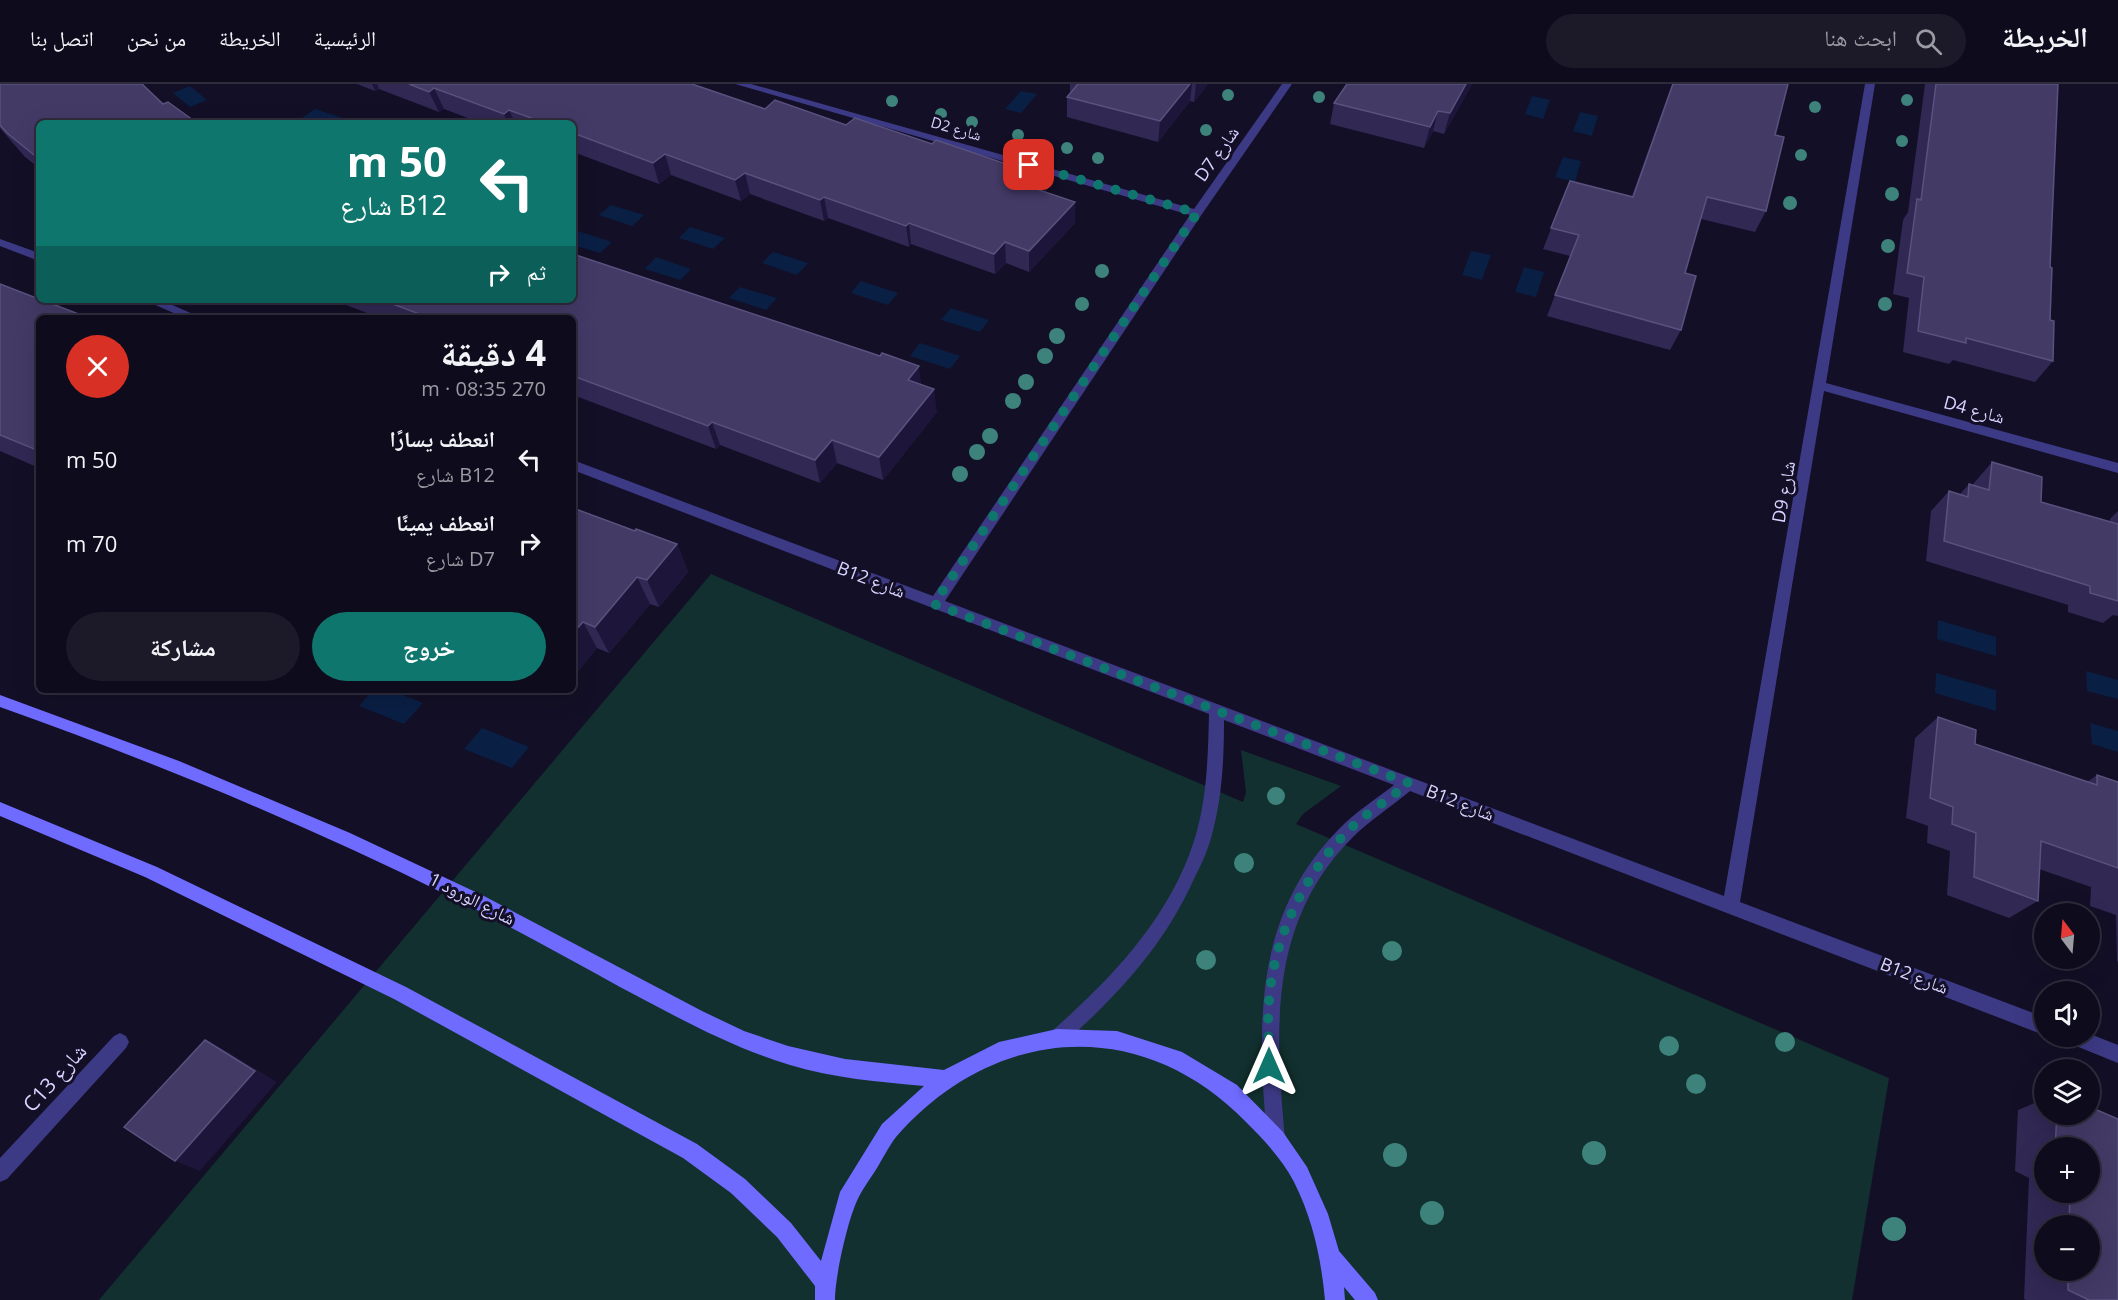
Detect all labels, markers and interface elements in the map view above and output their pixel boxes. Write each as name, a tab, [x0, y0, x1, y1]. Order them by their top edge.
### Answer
search box	[1546, 14, 1966, 68]
text: الخريطة	[2002, 17, 2088, 55]
text: ابحث هنا	[1824, 22, 1897, 52]
text: اتصل بنا	[30, 24, 94, 52]
text: من نحن	[127, 24, 186, 52]
text: الخريطة	[219, 24, 281, 52]
text: الرئيسية	[314, 24, 376, 52]
icon: search	[1912, 25, 1945, 58]
street label: D2 شارع	[928, 111, 984, 146]
street label: D7 شارع	[1188, 121, 1244, 186]
text: 50 m	[347, 132, 447, 189]
pin	[1003, 139, 1054, 190]
icon: left	[468, 144, 546, 222]
icon: arrive	[1012, 148, 1045, 181]
text: B12 شارع	[340, 186, 447, 223]
text: ثم	[527, 256, 546, 286]
icon: right	[482, 258, 515, 291]
text: 4 دقيقة	[440, 328, 546, 377]
button: close	[66, 335, 129, 398]
text: 270 m · 08:35	[421, 375, 546, 402]
street label: D4 شارع	[1941, 389, 2007, 429]
text: انعطف يسارًا	[390, 423, 495, 453]
icon: left	[513, 443, 546, 476]
text: 50 m	[66, 444, 117, 474]
street label: D9 شارع	[1766, 459, 1800, 525]
text: B12 شارع	[416, 461, 495, 488]
text: انعطف يمينًا	[396, 507, 495, 537]
icon: right	[513, 527, 546, 560]
text: 70 m	[66, 528, 117, 558]
text: D7 شارع	[426, 545, 495, 572]
street label: B12 شارع	[834, 555, 909, 603]
button: مشاركة	[66, 612, 300, 681]
button: خروج	[312, 612, 546, 681]
street label: B12 شارع	[1423, 778, 1498, 826]
street label: شارع الورود 1	[425, 866, 519, 930]
north arrow	[2034, 903, 2100, 969]
map controls	[2034, 903, 2100, 1281]
street label: B12 شارع	[1877, 951, 1952, 999]
button: sound	[2034, 981, 2100, 1047]
position arrow	[1237, 1034, 1301, 1098]
street label: C13 شارع	[16, 1037, 92, 1117]
button: layers	[2034, 1059, 2100, 1125]
button: +	[2034, 1137, 2100, 1203]
button: −	[2034, 1215, 2100, 1281]

